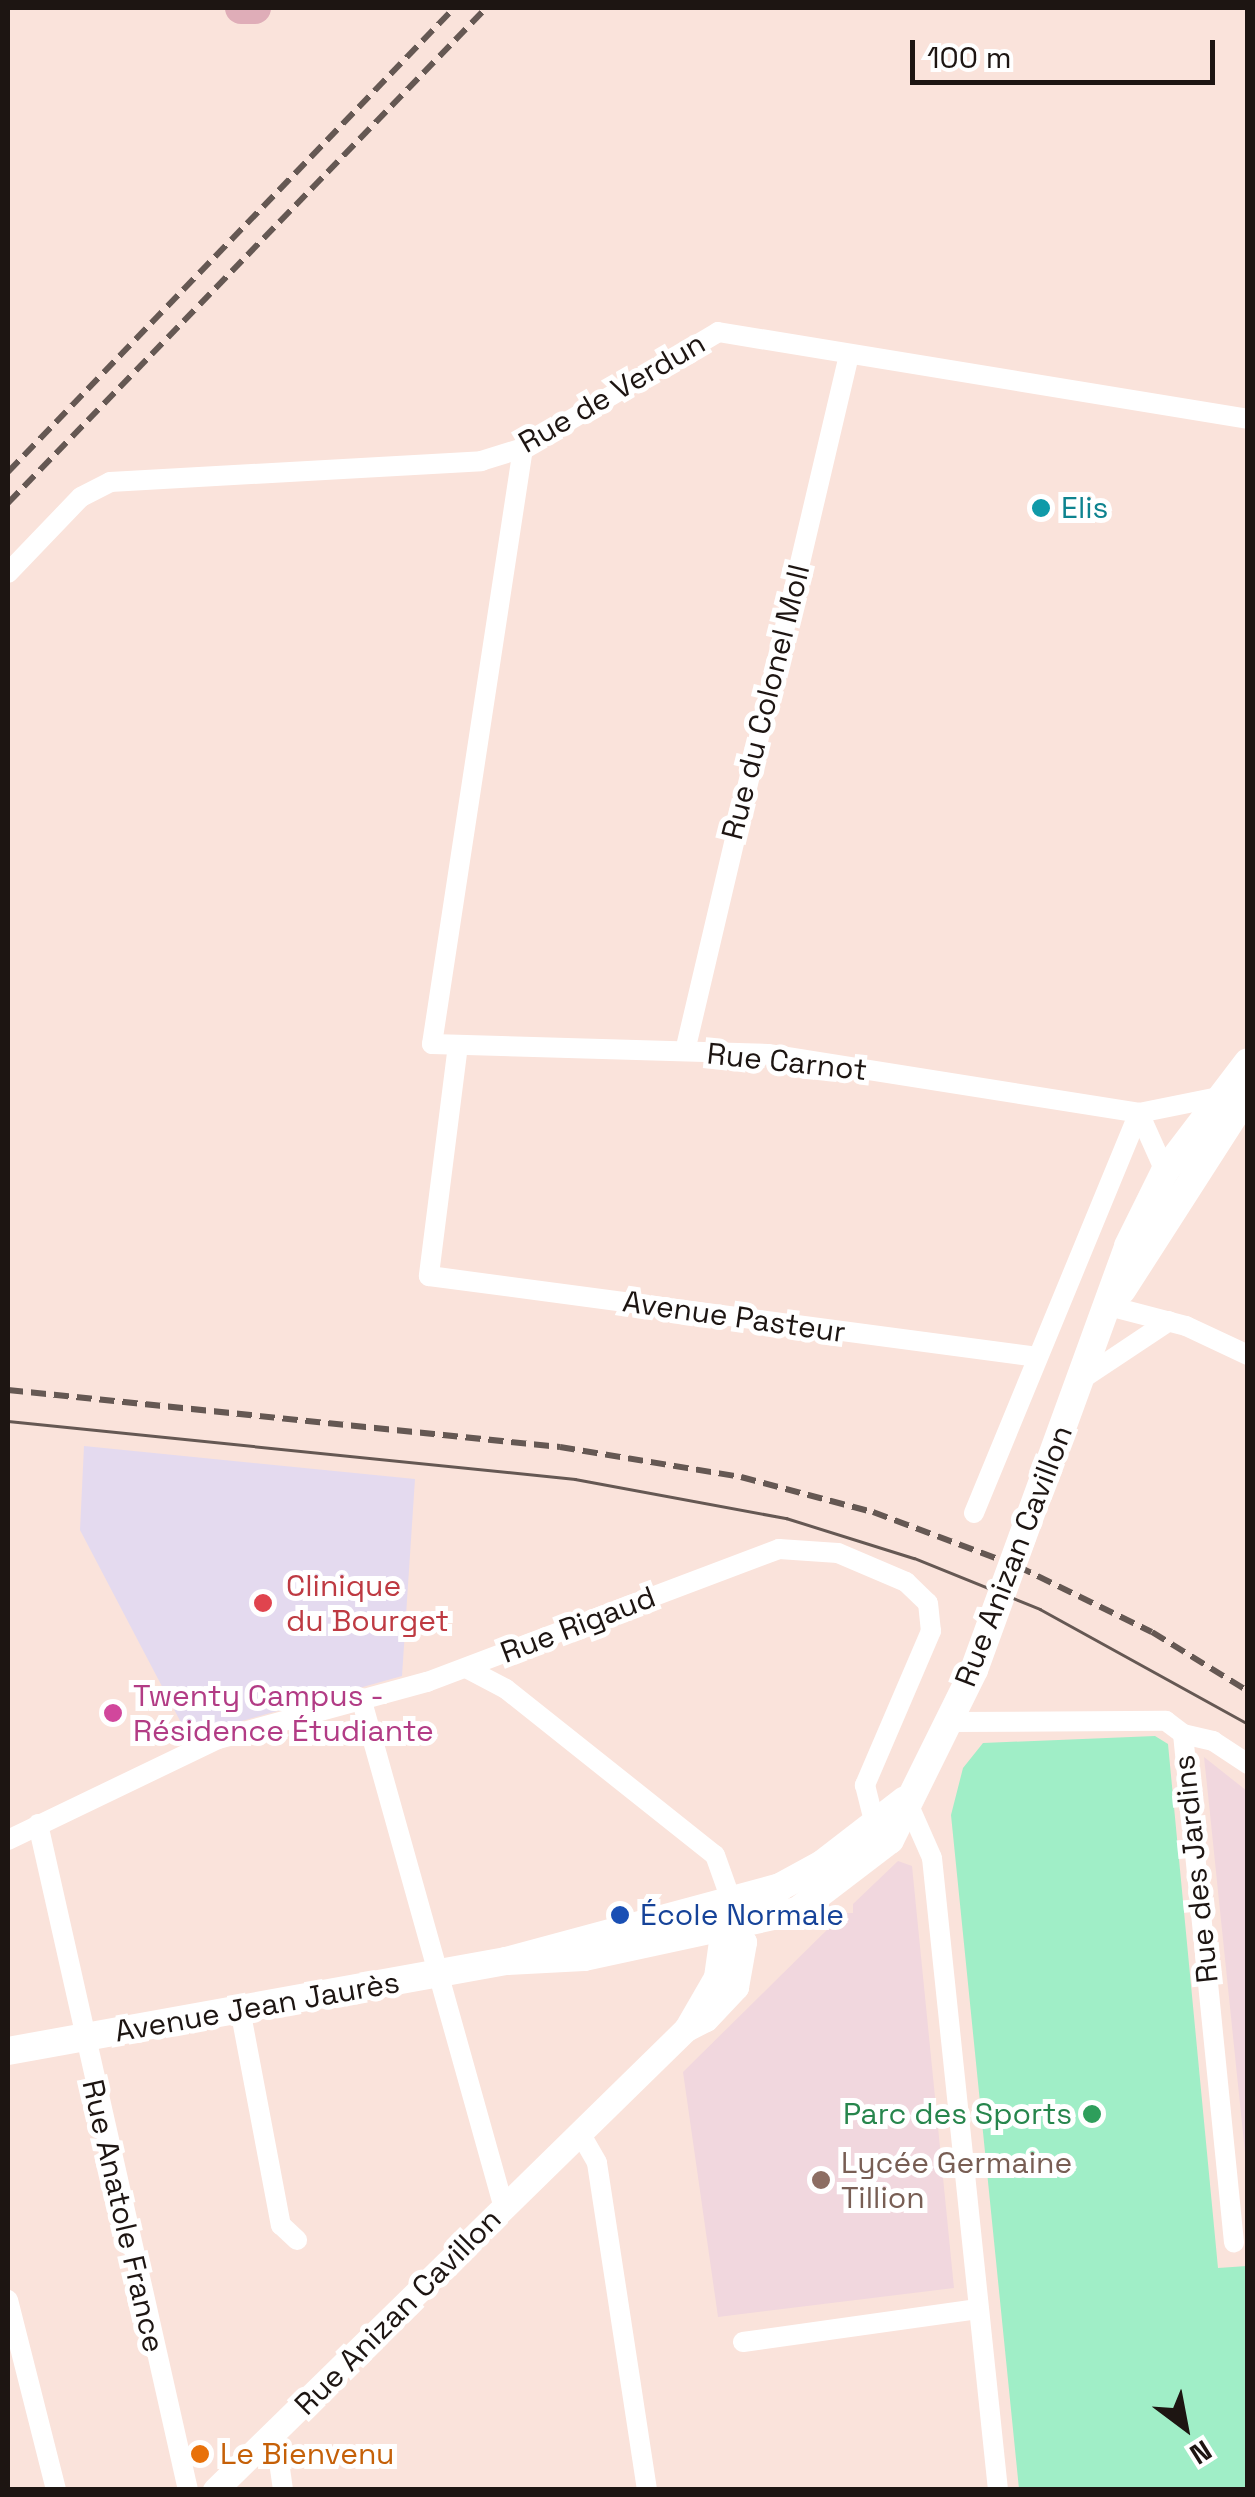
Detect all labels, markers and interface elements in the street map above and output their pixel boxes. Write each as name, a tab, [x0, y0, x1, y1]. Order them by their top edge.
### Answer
scale bar	[915, 20, 1220, 82]
text: 100 m	[927, 38, 1012, 77]
street label: Rue de Verdun	[512, 325, 712, 461]
place label: Elis	[1061, 490, 1108, 526]
marker: Elis	[1030, 497, 1052, 519]
street label: Rue du Colonel Moll	[714, 561, 818, 843]
street label: Rue Carnot	[705, 1036, 869, 1088]
street label: Avenue Pasteur	[620, 1284, 848, 1350]
street label: Rue Anizan Cavillon	[948, 1420, 1080, 1692]
place label: Clinique du Bourget	[286, 1568, 449, 1638]
street label: Rue Rigaud	[496, 1579, 660, 1671]
marker: Clinique du Bourget	[250, 1590, 276, 1616]
place label: Twenty Campus - Résidence Étudiante	[133, 1678, 434, 1748]
marker: Twenty Campus - Résidence Étudiante	[102, 1702, 124, 1724]
street label: Rue des Jardins	[1166, 1753, 1226, 1985]
place label: École Normale	[640, 1897, 844, 1933]
marker: École Normale	[609, 1904, 631, 1926]
street label: Avenue Jean Jaurès	[112, 1964, 402, 2050]
street label: Rue Anatole France	[74, 2076, 172, 2356]
place label: Parc des Sports	[843, 2096, 1072, 2132]
marker: Parc des Sports	[1081, 2103, 1103, 2125]
place label: Lycée Germaine Tillion	[841, 2145, 1072, 2216]
marker: Lycée Germaine Tillion	[810, 2169, 832, 2191]
street label: Rue Anizan Cavillon	[287, 2201, 509, 2423]
north arrow	[1135, 2377, 1235, 2477]
text: N	[1183, 2432, 1218, 2473]
place label: Le Bienvenu	[220, 2436, 394, 2472]
marker: Le Bienvenu	[189, 2443, 211, 2465]

